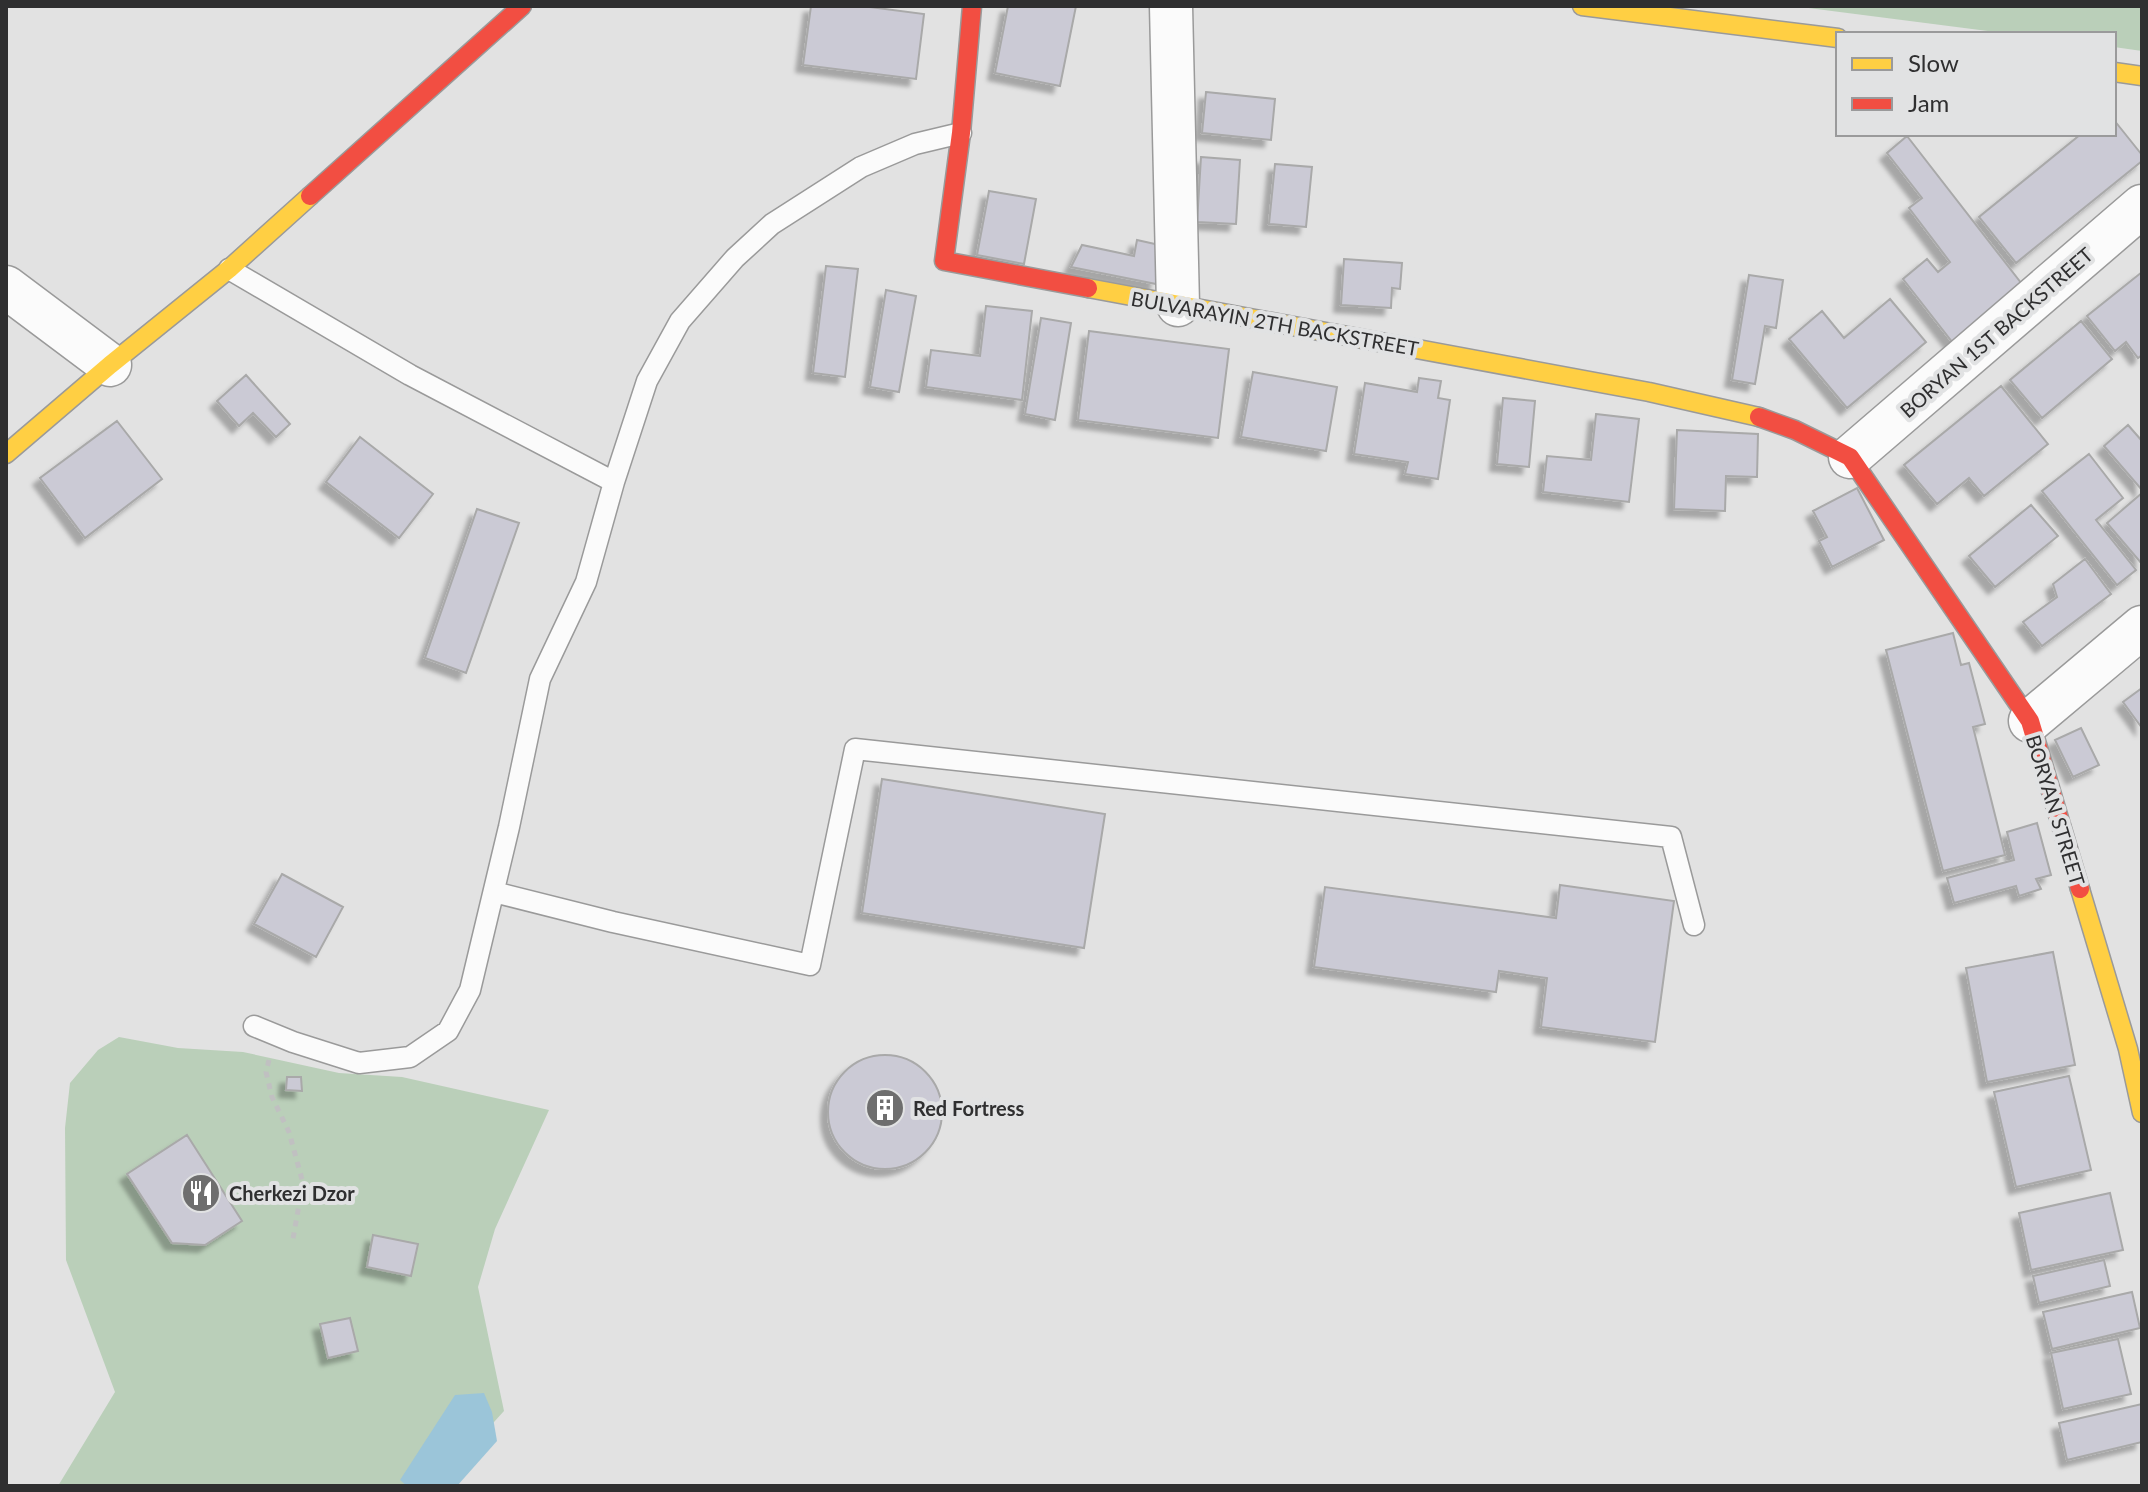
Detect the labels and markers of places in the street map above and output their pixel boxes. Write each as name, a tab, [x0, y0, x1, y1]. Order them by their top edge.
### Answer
building icon: Red Fortress	[864, 1087, 906, 1129]
place label: Red Fortress	[913, 1096, 1025, 1120]
restaurant icon: Cherkezi Dzor	[180, 1172, 222, 1214]
place label: Cherkezi Dzor	[229, 1181, 355, 1205]

